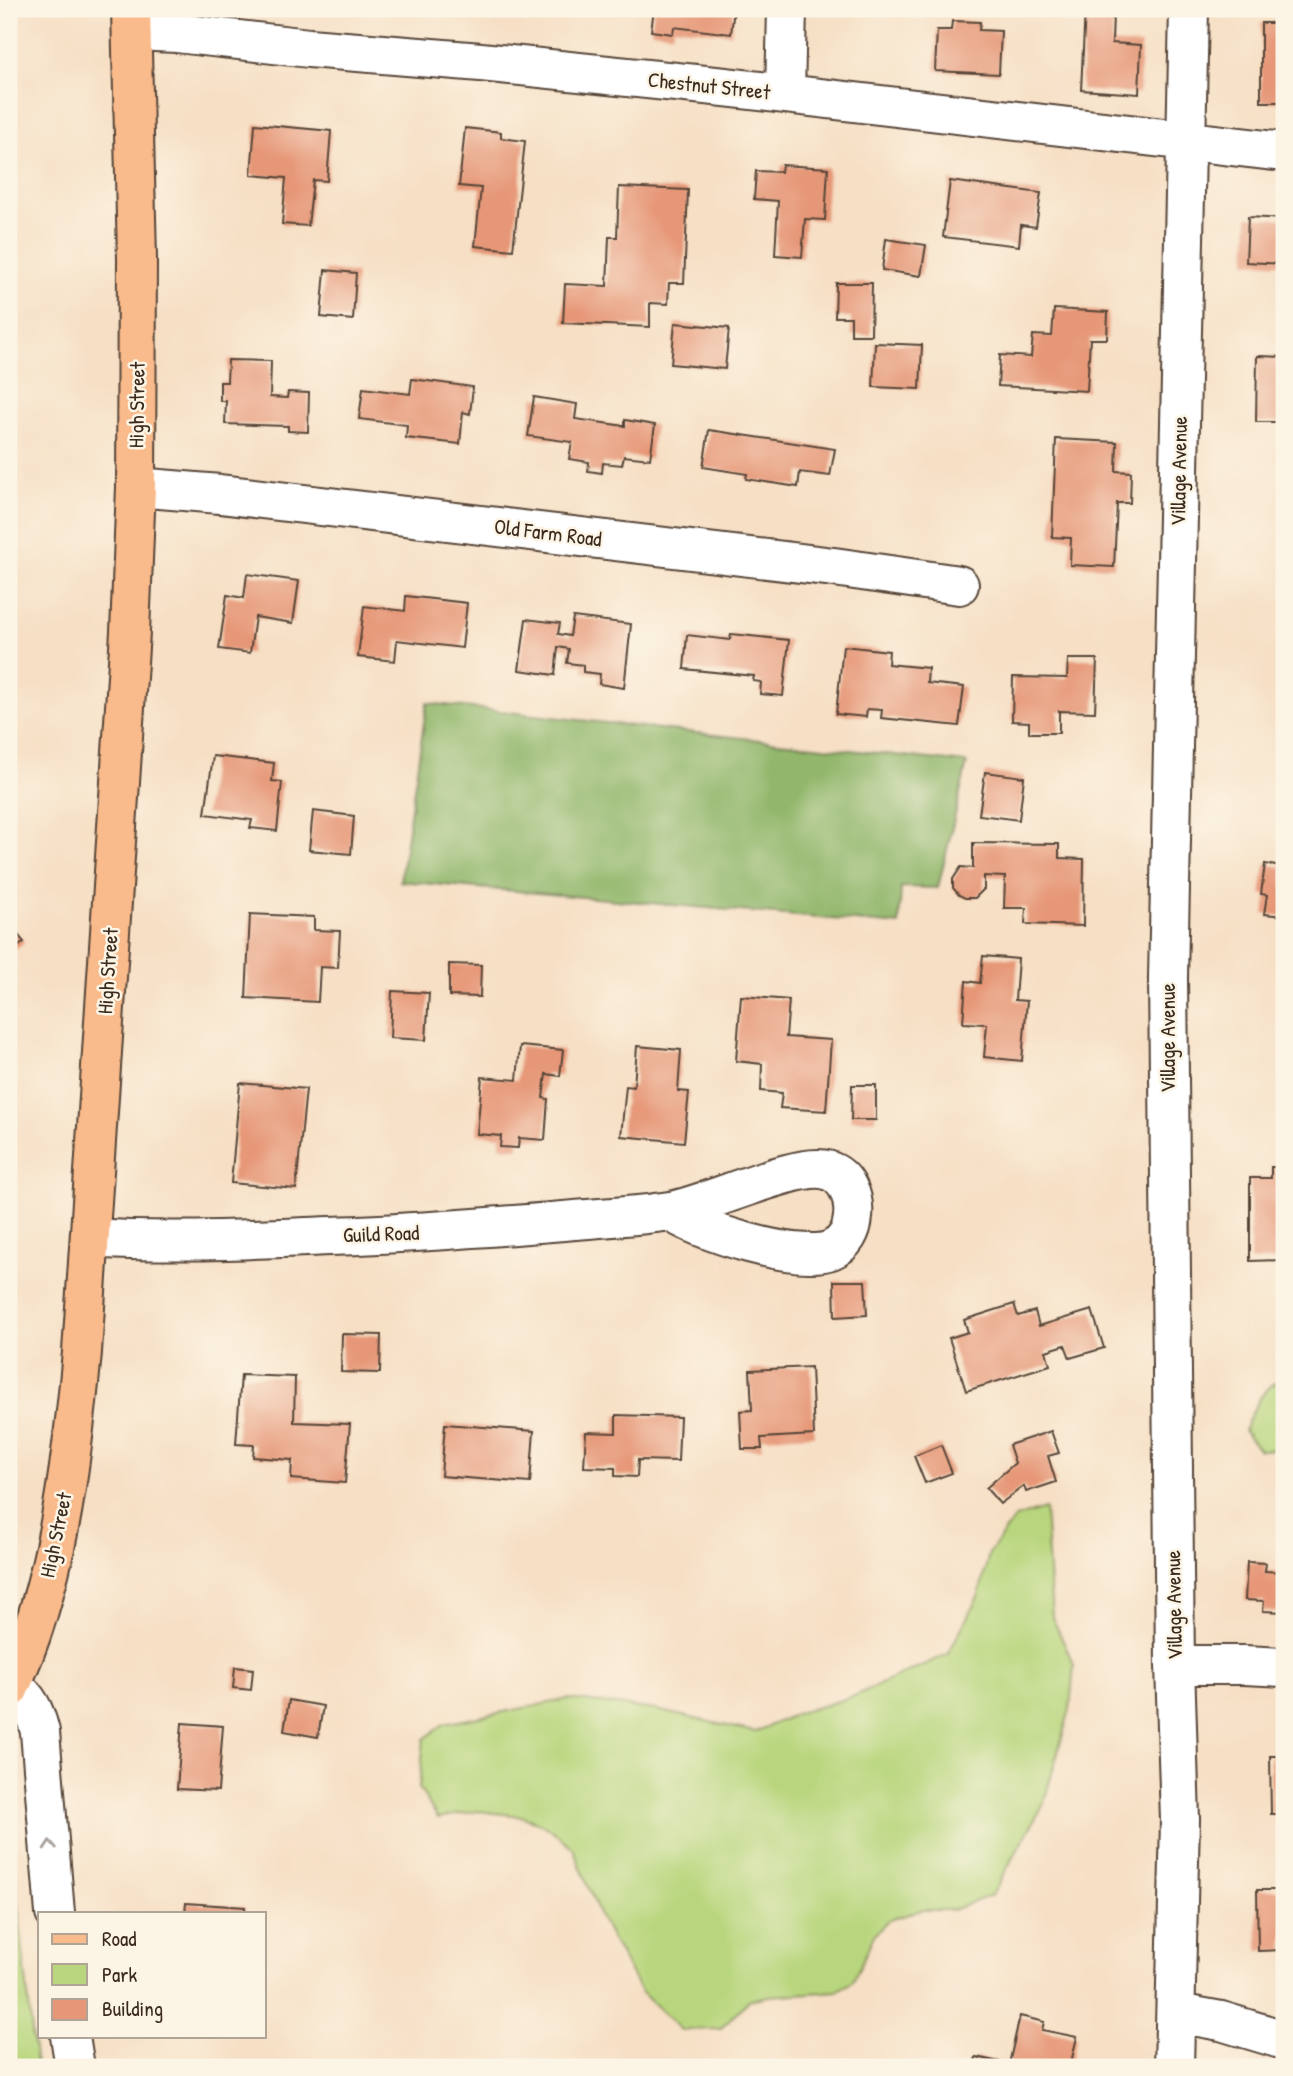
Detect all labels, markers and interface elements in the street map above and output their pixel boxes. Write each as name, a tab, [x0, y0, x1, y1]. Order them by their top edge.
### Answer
street label: Chestnut Street	[646, 65, 772, 106]
street label: High Street	[121, 361, 152, 448]
street label: Village Avenue	[1163, 416, 1194, 526]
street label: Old Farm Road	[493, 512, 603, 553]
street label: High Street	[90, 926, 125, 1015]
street label: Village Avenue	[1153, 983, 1182, 1093]
street label: Guild Road	[342, 1218, 420, 1249]
street label: High Street	[32, 1489, 79, 1580]
street label: Village Avenue	[1158, 1550, 1189, 1660]
one-way arrow	[42, 1839, 57, 1850]
legend	[38, 1912, 266, 2038]
text: Road	[102, 1924, 136, 1953]
text: Park	[102, 1960, 137, 1989]
text: Building	[102, 1994, 163, 2023]

